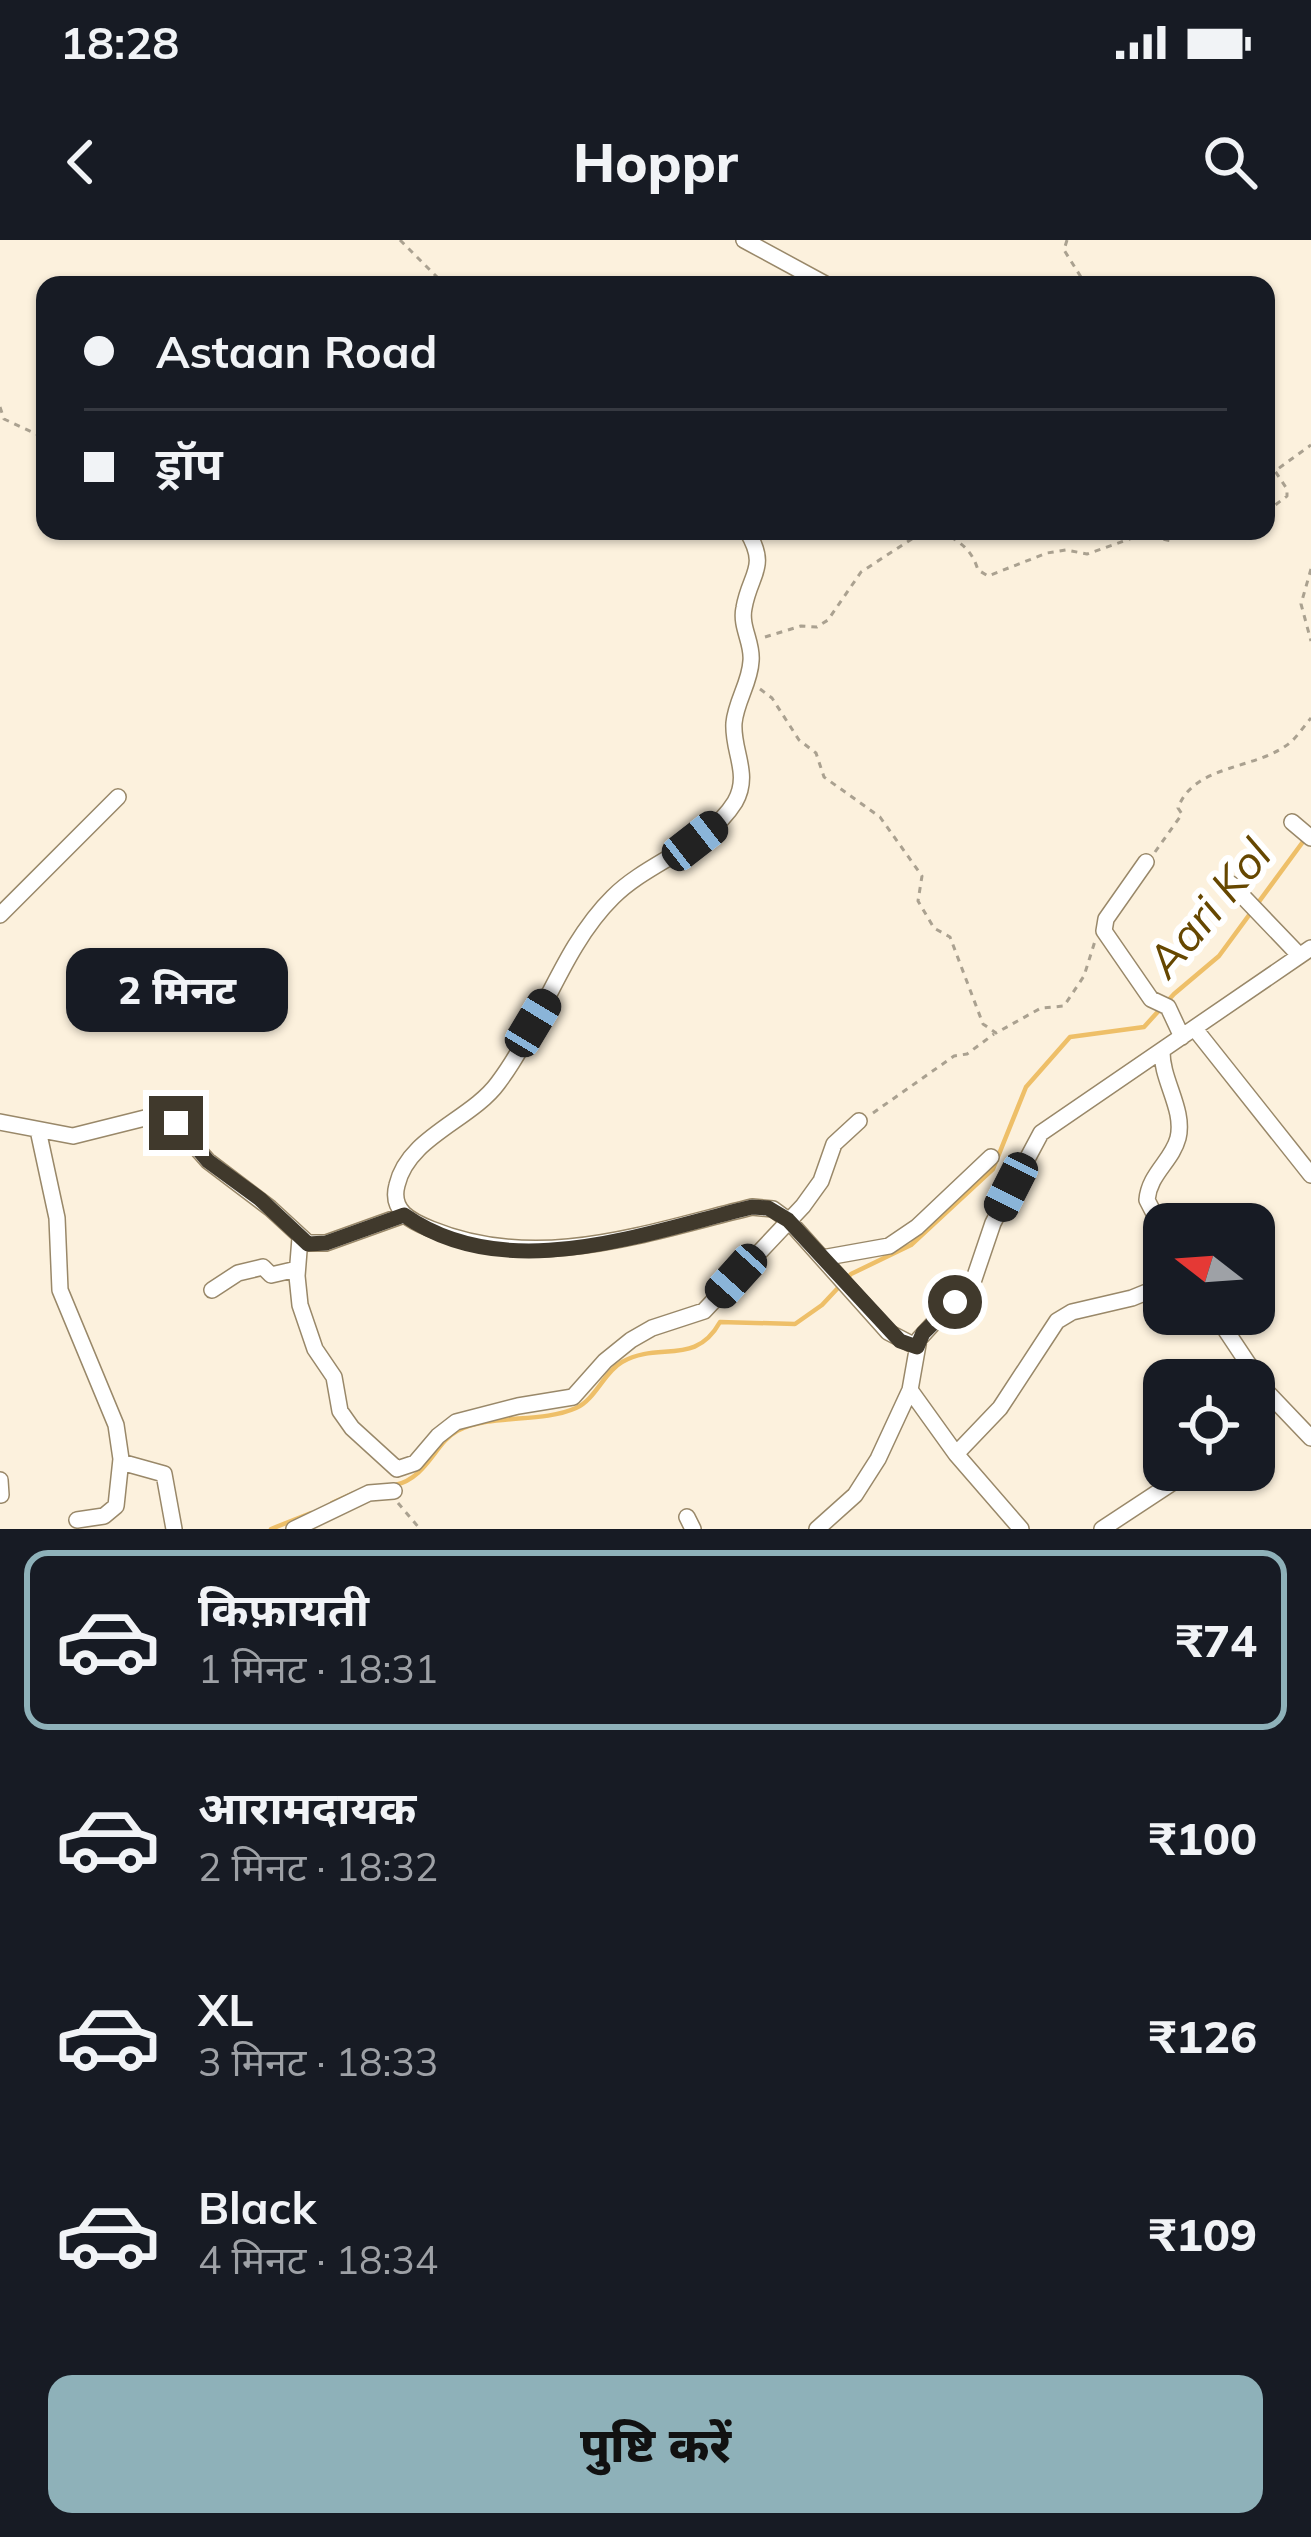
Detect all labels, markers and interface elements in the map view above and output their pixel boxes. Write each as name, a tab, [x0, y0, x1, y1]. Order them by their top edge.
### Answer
text: 18:28	[60, 14, 179, 70]
text: Hoppr	[573, 128, 738, 196]
icon: back	[48, 129, 114, 195]
icon: search	[1197, 129, 1263, 195]
text: Astaan Road	[156, 323, 437, 379]
text: ड्रॉप	[156, 435, 223, 491]
car	[656, 805, 734, 877]
water label: Aari Kol	[1134, 827, 1282, 989]
callout: 2 मिनट	[65, 949, 287, 1033]
text: 2 मिनट	[118, 965, 236, 1014]
car	[499, 983, 567, 1063]
route end	[149, 1096, 203, 1150]
car	[979, 1147, 1043, 1227]
north arrow	[1143, 1203, 1275, 1335]
map controls	[1143, 1203, 1275, 1491]
car	[699, 1237, 773, 1315]
route start	[928, 1275, 982, 1329]
button: locate	[1143, 1359, 1275, 1491]
text: किफ़ायती	[198, 1581, 369, 1637]
icon: car	[54, 1586, 162, 1694]
text: ₹74	[1176, 1612, 1257, 1668]
text: 1 मिनट · 18:31	[198, 1644, 438, 1693]
text: आरामदायक	[198, 1779, 416, 1835]
icon: car	[54, 1784, 162, 1892]
text: ₹100	[1149, 1810, 1257, 1866]
text: 2 मिनट · 18:32	[198, 1842, 438, 1891]
text: XL	[198, 1981, 253, 2037]
icon: car	[54, 1982, 162, 2090]
text: ₹126	[1149, 2008, 1257, 2064]
text: 3 मिनट · 18:33	[198, 2037, 438, 2086]
text: Black	[198, 2179, 316, 2235]
icon: car	[54, 2180, 162, 2288]
text: ₹109	[1149, 2206, 1257, 2262]
text: 4 मिनट · 18:34	[198, 2235, 438, 2284]
button: पुष्टि करें	[48, 2375, 1263, 2513]

